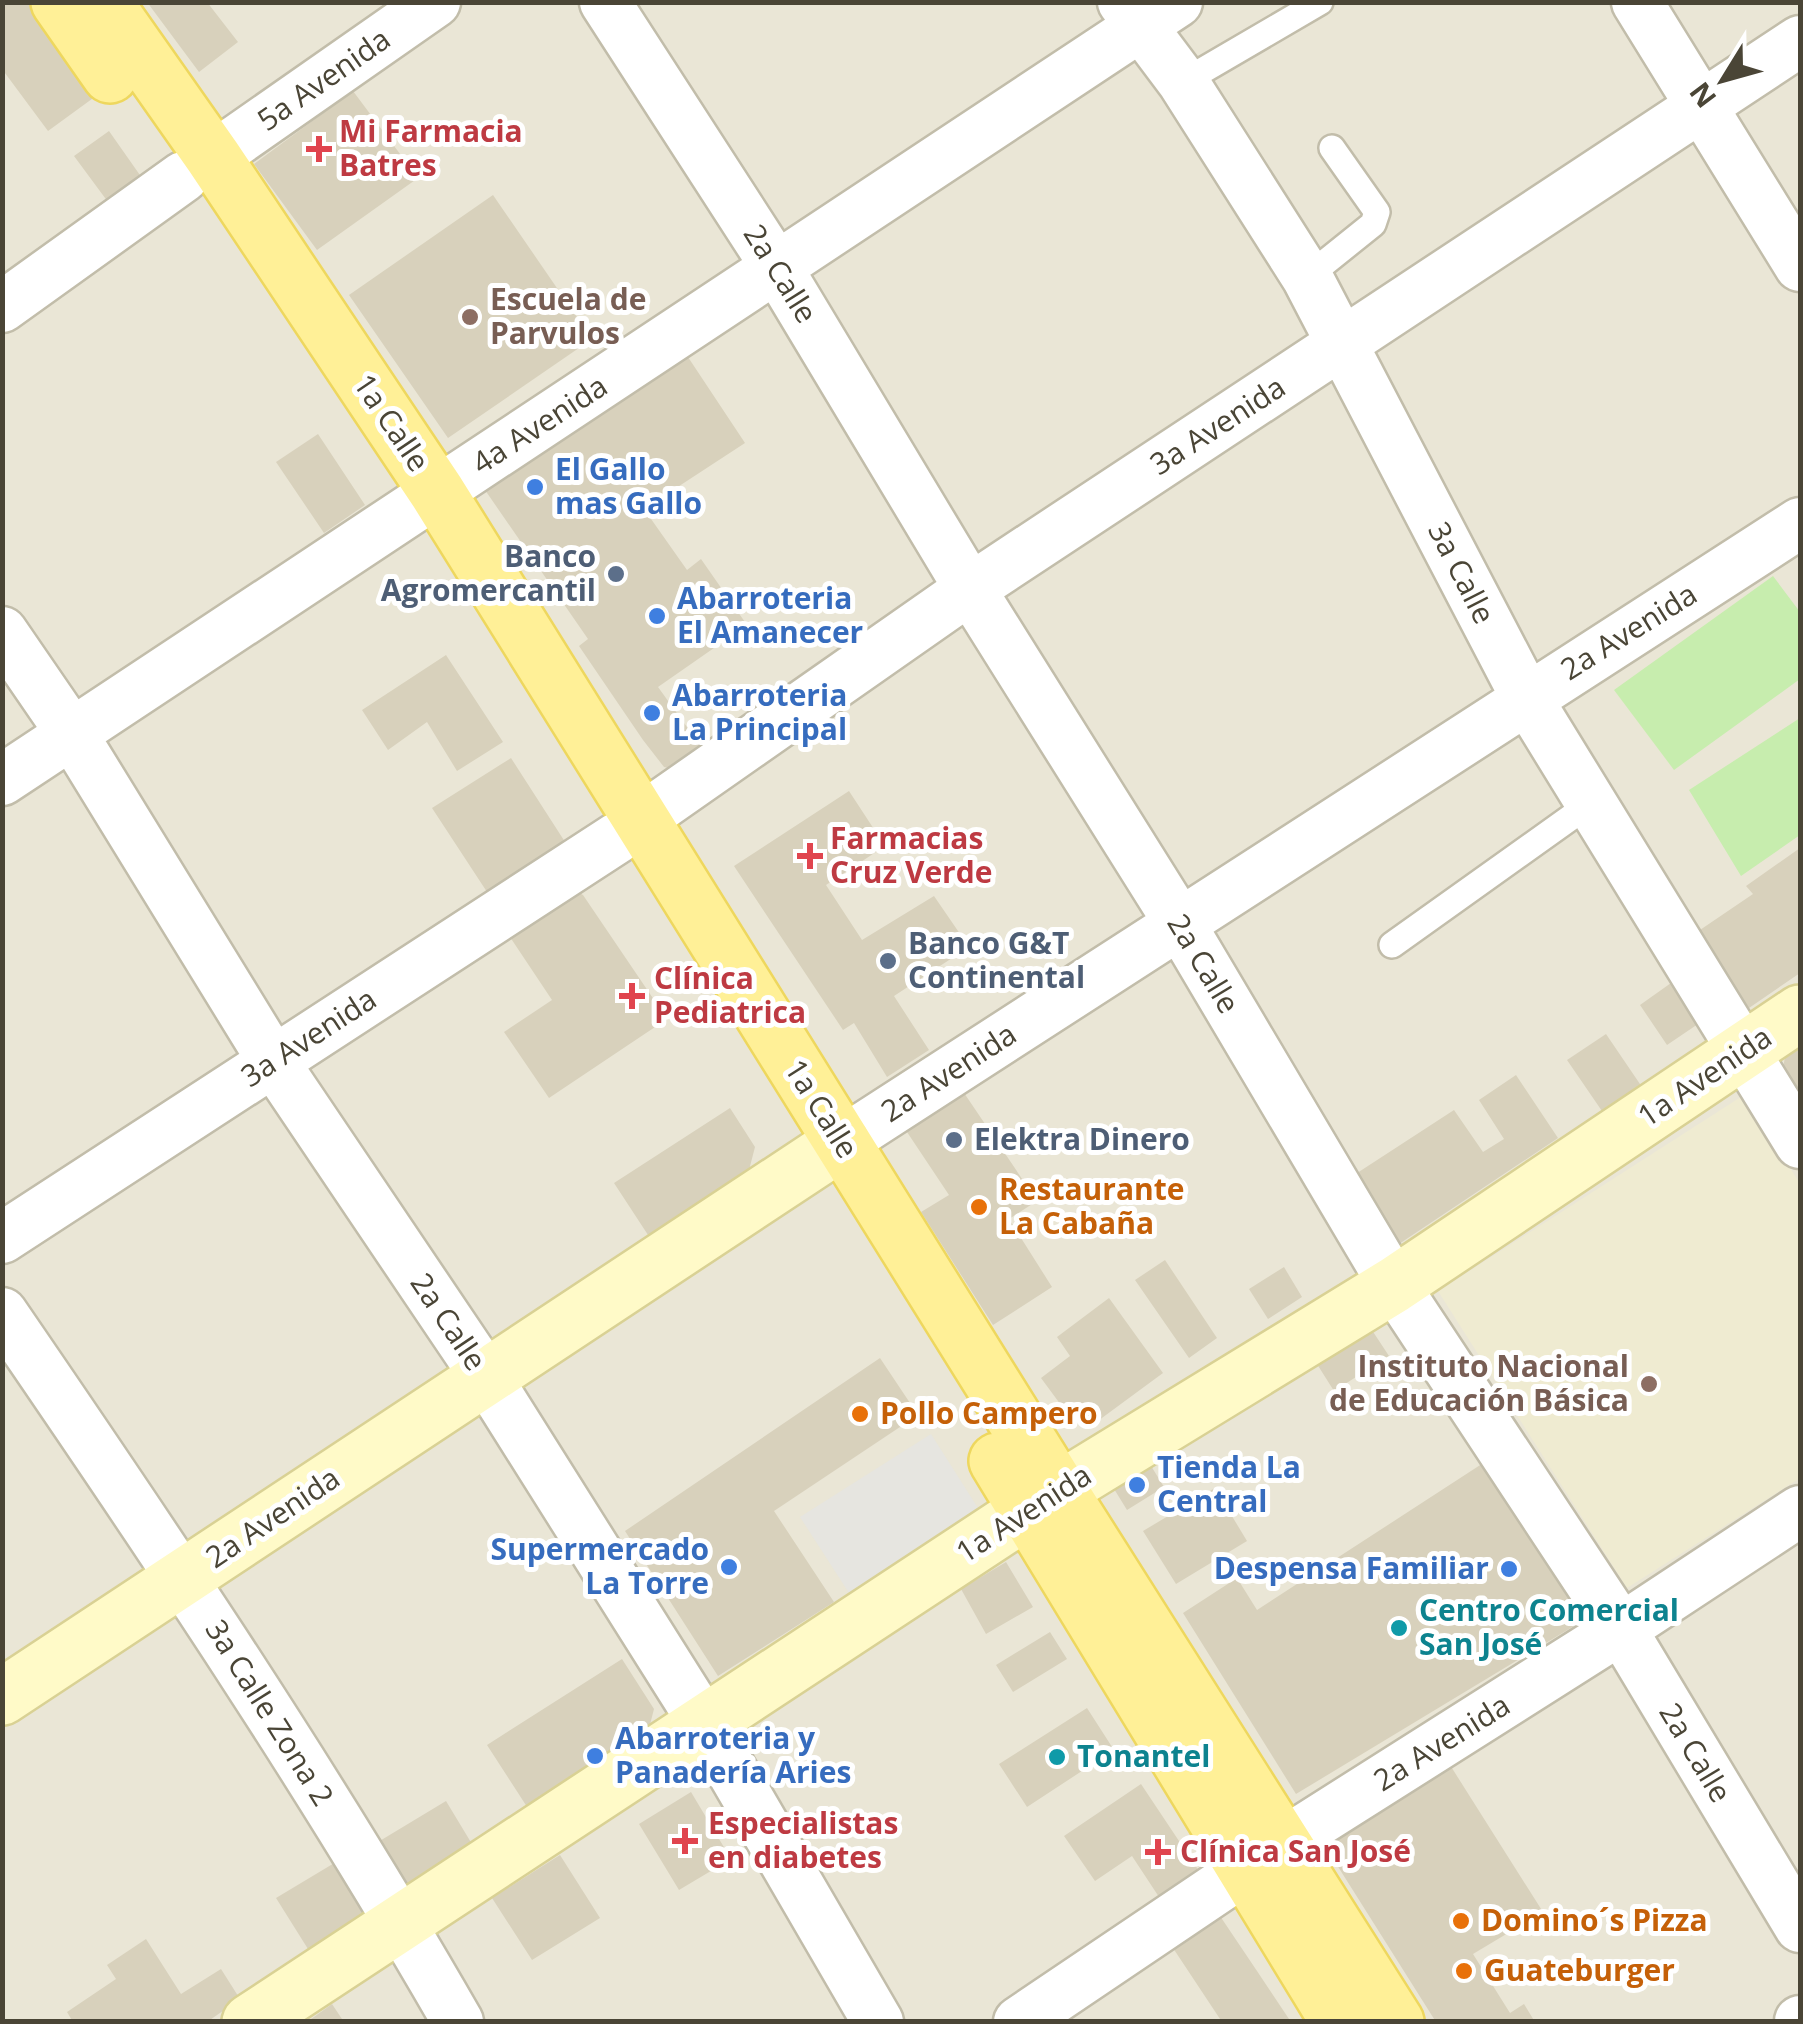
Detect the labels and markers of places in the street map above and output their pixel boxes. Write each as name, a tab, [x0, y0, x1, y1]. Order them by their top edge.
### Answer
place label: Mi Farmacia Batres	[339, 110, 523, 185]
marker: Mi Farmacia Batres	[308, 138, 330, 160]
place label: Escuela de Parvulos	[490, 278, 646, 353]
marker: Escuela de Parvulos	[459, 306, 481, 328]
place label: El Gallo mas Gallo	[555, 448, 702, 523]
marker: El Gallo mas Gallo	[524, 476, 546, 498]
place label: Banco Agromercantil	[381, 535, 596, 610]
marker: Banco Agromercantil	[605, 563, 627, 585]
place label: Abarroteria El Amanecer	[677, 577, 863, 652]
marker: Abarroteria El Amanecer	[646, 605, 668, 627]
place label: Abarroteria La Principal	[672, 674, 847, 749]
marker: Abarroteria La Principal	[641, 702, 663, 724]
place label: Farmacias Cruz Verde	[830, 817, 992, 892]
marker: Farmacias Cruz Verde	[799, 845, 821, 867]
place label: Banco G&T Continental	[908, 922, 1085, 997]
marker: Banco G&T Continental	[877, 950, 899, 972]
place label: Clínica Pediatrica	[654, 957, 806, 1032]
marker: Clínica Pediatrica	[619, 983, 645, 1009]
place label: Elektra Dinero	[974, 1118, 1190, 1159]
marker: Elektra Dinero	[943, 1129, 965, 1151]
place label: Restaurante La Cabaña	[999, 1168, 1185, 1243]
marker: Restaurante La Cabaña	[968, 1196, 990, 1218]
place label: Instituto Nacional de Educación Básica	[1329, 1345, 1629, 1420]
marker: Instituto Nacional de Educación Básica	[1638, 1373, 1660, 1395]
place label: Pollo Campero	[880, 1392, 1098, 1433]
marker: Pollo Campero	[849, 1403, 871, 1425]
place label: Tienda La Central	[1157, 1446, 1301, 1521]
marker: Tienda La Central	[1126, 1474, 1148, 1496]
place label: Supermercado La Torre	[491, 1528, 709, 1603]
place label: Despensa Familiar	[1214, 1547, 1489, 1588]
marker: Supermercado La Torre	[718, 1556, 740, 1578]
marker: Despensa Familiar	[1498, 1558, 1520, 1580]
place label: Centro Comercial San José	[1419, 1589, 1679, 1664]
marker: Centro Comercial San José	[1388, 1617, 1410, 1639]
place label: Abarroteria y Panadería Aries	[615, 1717, 851, 1792]
place label: Tonantel	[1077, 1735, 1210, 1776]
marker: Abarroteria y Panadería Aries	[584, 1745, 606, 1767]
marker: Tonantel	[1046, 1746, 1068, 1768]
place label: Especialistas en diabetes	[708, 1802, 898, 1877]
marker: Especialistas en diabetes	[672, 1828, 698, 1854]
place label: Clínica San José	[1180, 1830, 1411, 1871]
marker: Clínica San José	[1145, 1839, 1171, 1865]
place label: Domino´s Pizza	[1481, 1899, 1708, 1940]
marker: Domino´s Pizza	[1450, 1910, 1472, 1932]
place label: Guateburger	[1484, 1949, 1675, 1990]
marker: Guateburger	[1453, 1960, 1475, 1982]

